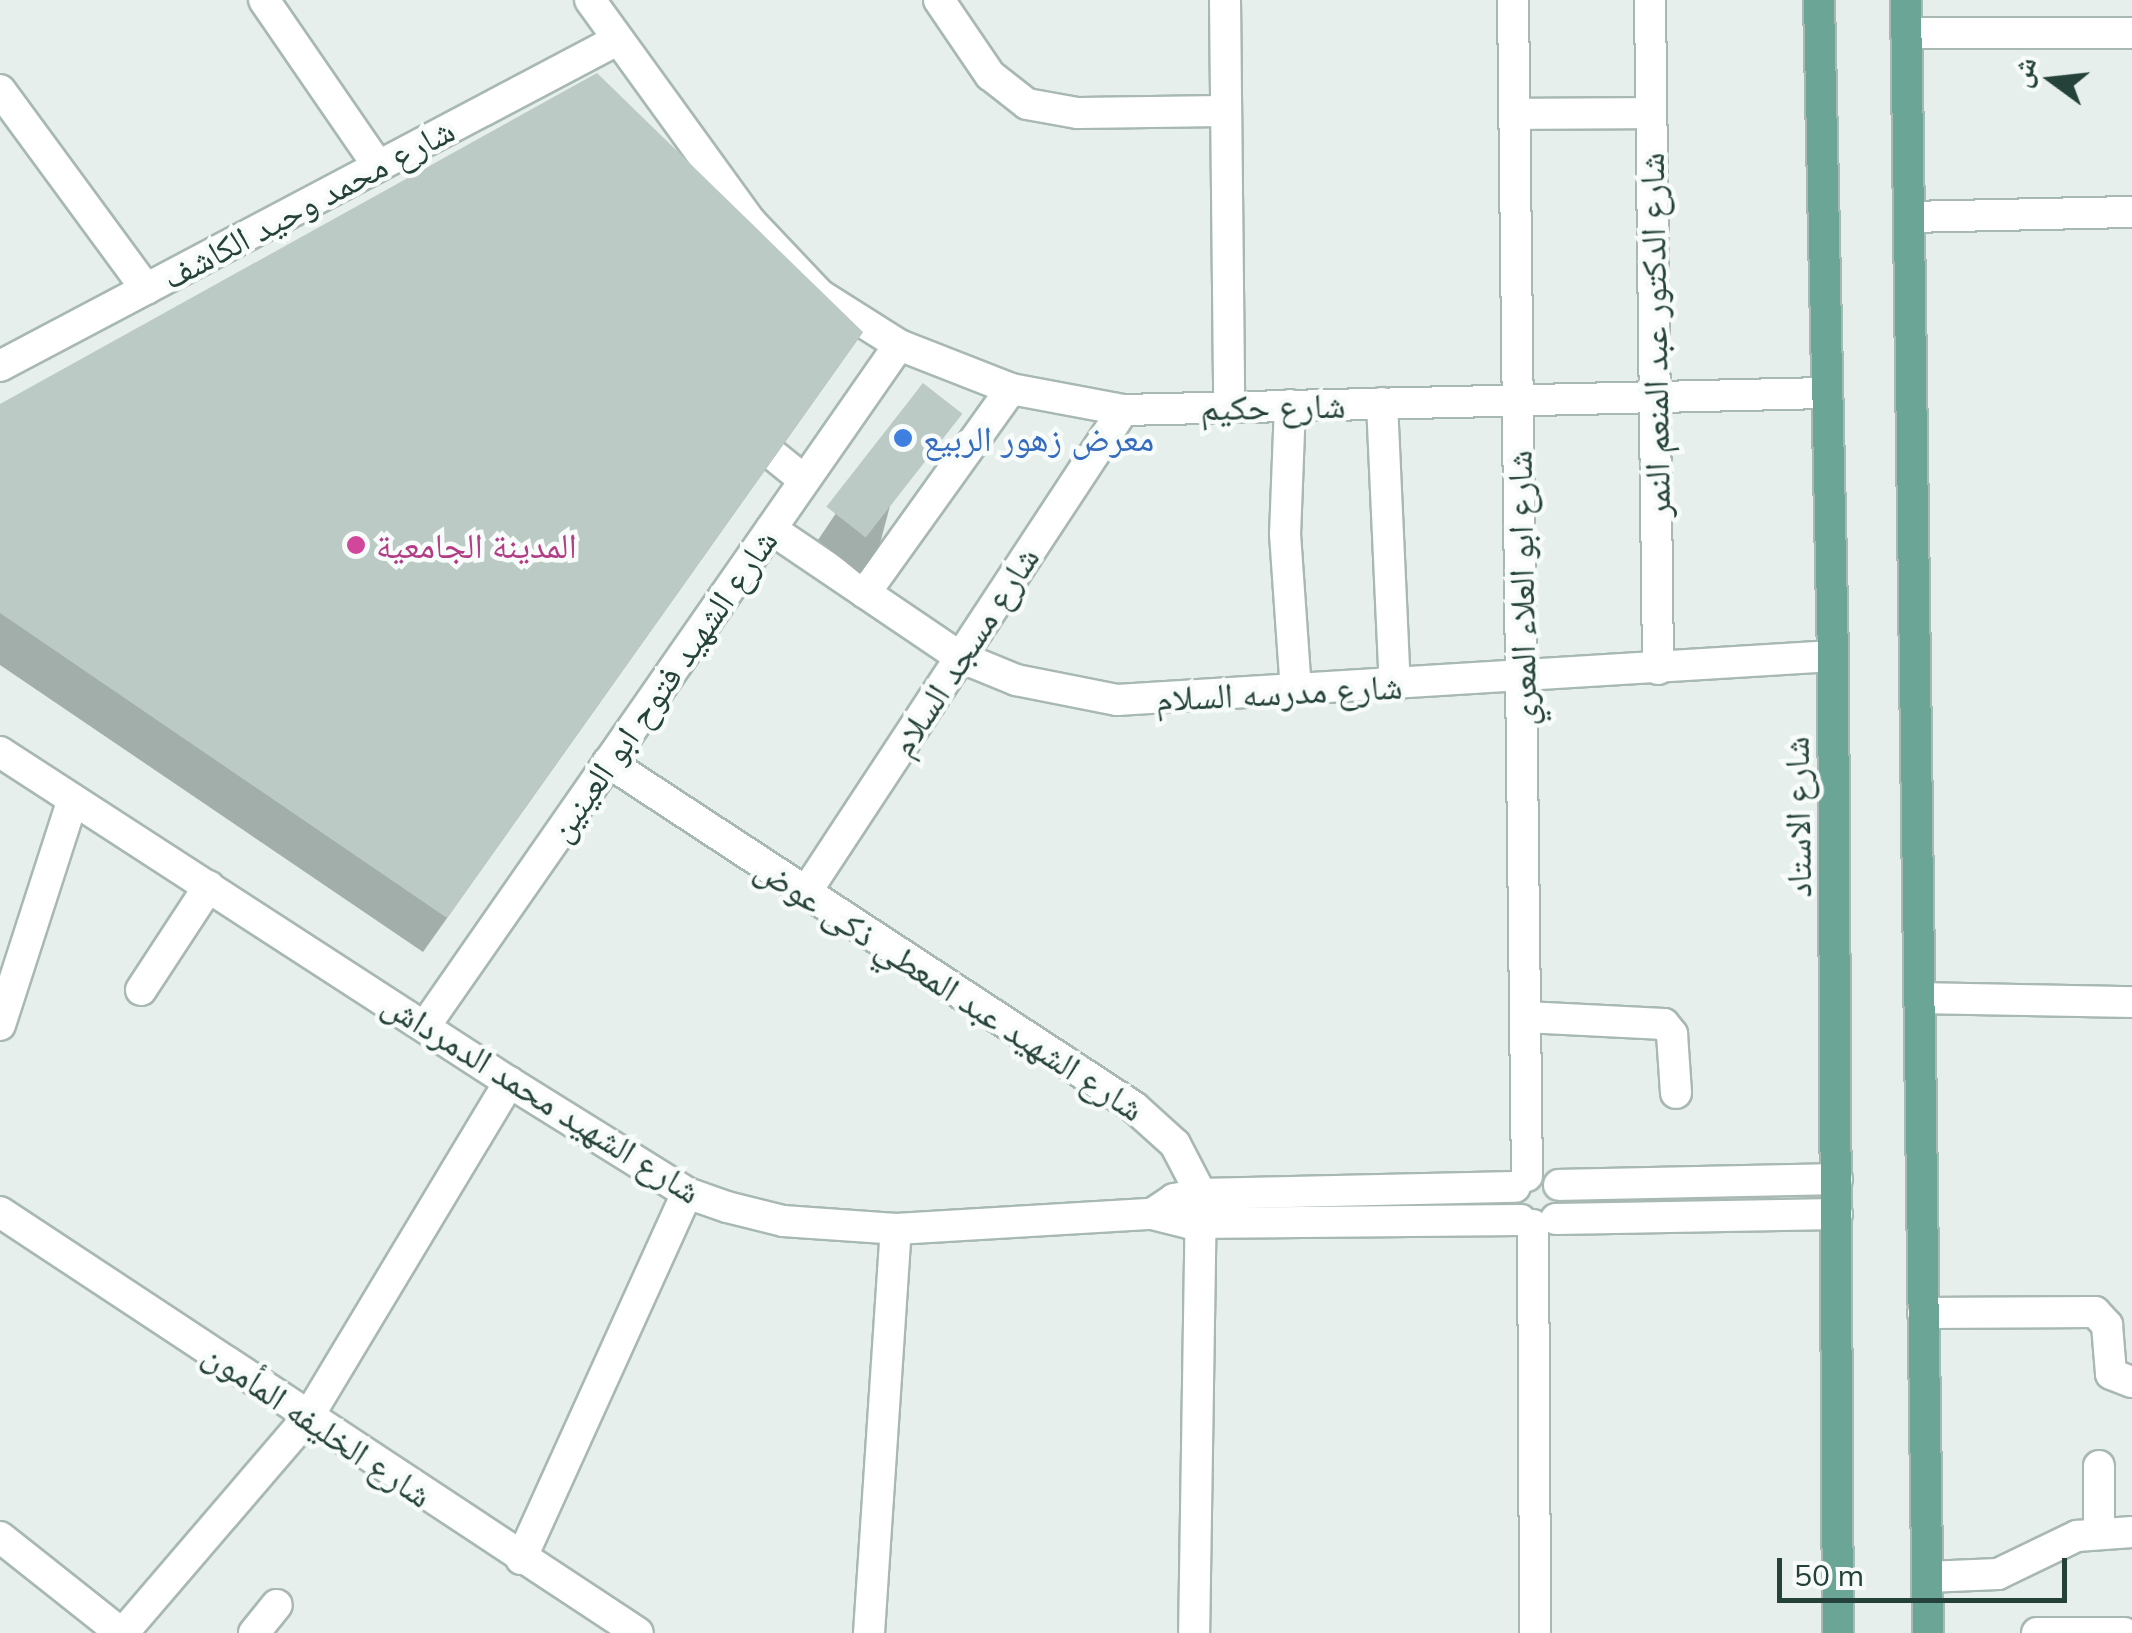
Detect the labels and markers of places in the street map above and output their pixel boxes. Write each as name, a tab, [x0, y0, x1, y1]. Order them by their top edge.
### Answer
place label: معرض زهور الربيع	[923, 417, 1154, 459]
marker: معرض زهور الربيع	[892, 427, 914, 449]
place label: المدينة الجامعية	[376, 524, 577, 566]
marker: المدينة الجامعية	[345, 534, 367, 556]

